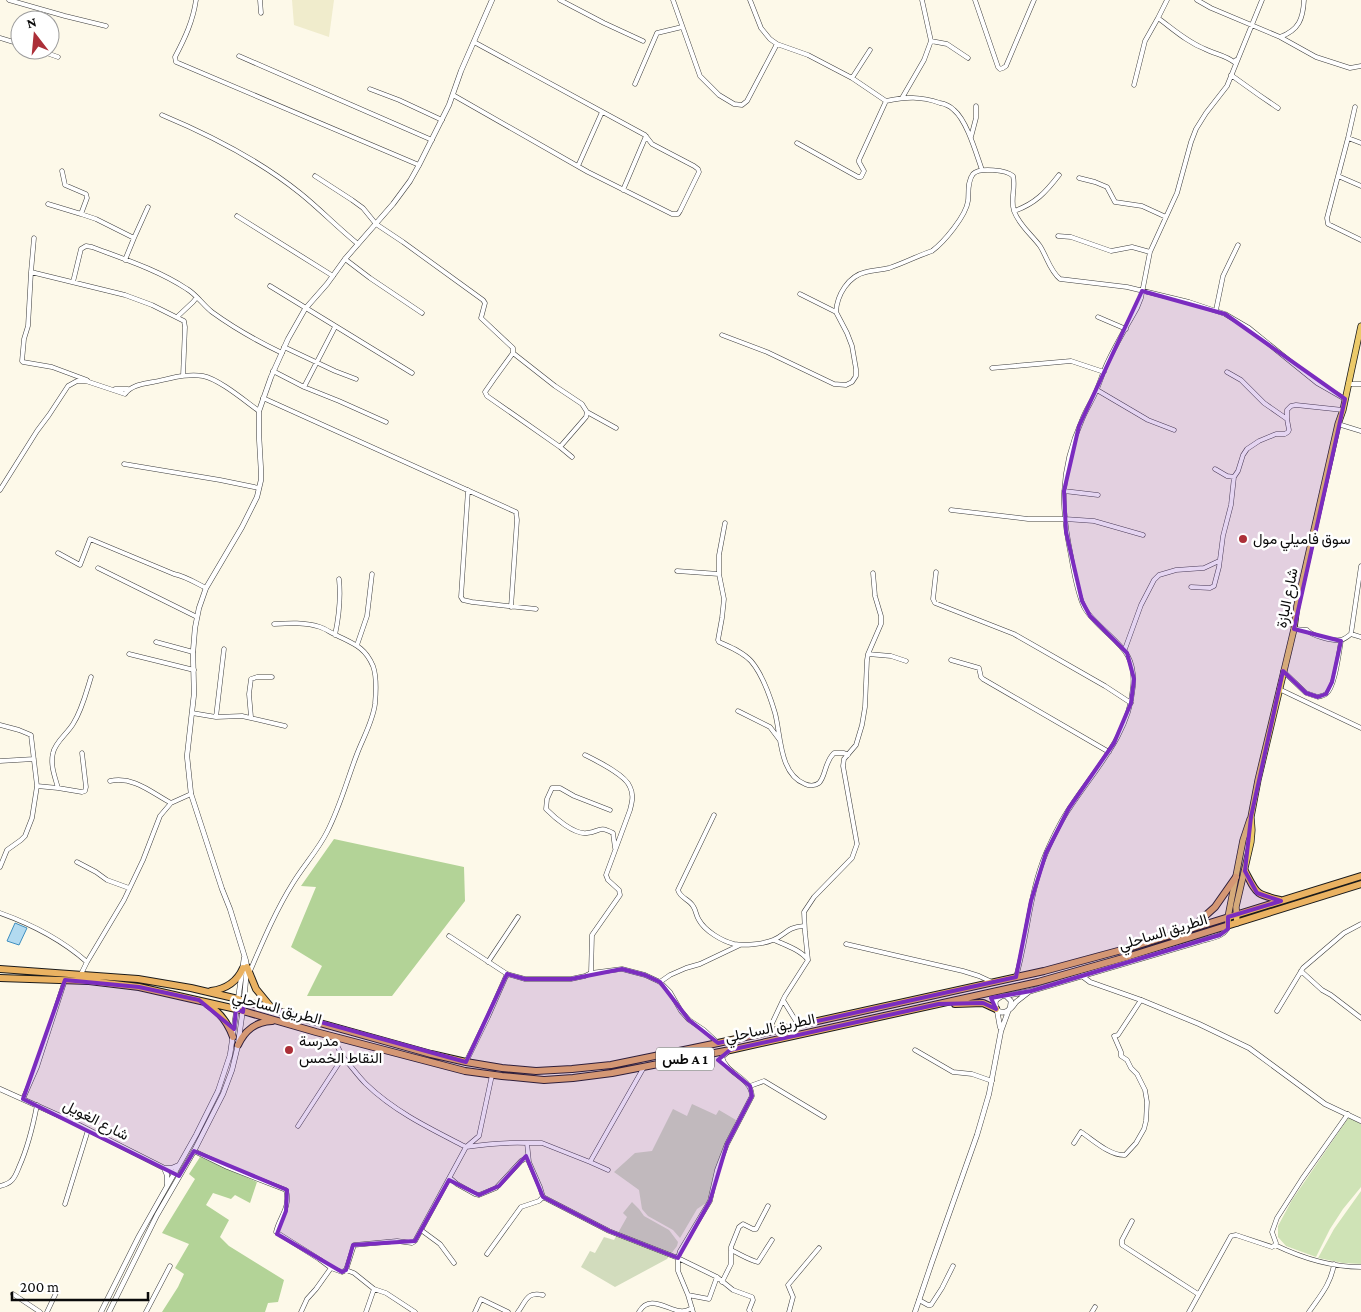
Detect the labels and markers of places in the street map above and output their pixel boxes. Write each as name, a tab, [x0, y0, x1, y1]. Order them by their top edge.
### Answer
place label: سوق فاميلي مول	[1253, 531, 1351, 552]
marker: سوق فاميلي مول	[1237, 533, 1249, 545]
place label: مدرسة النقاط الخمس	[299, 1033, 382, 1068]
marker: مدرسة النقاط الخمس	[283, 1044, 295, 1056]

